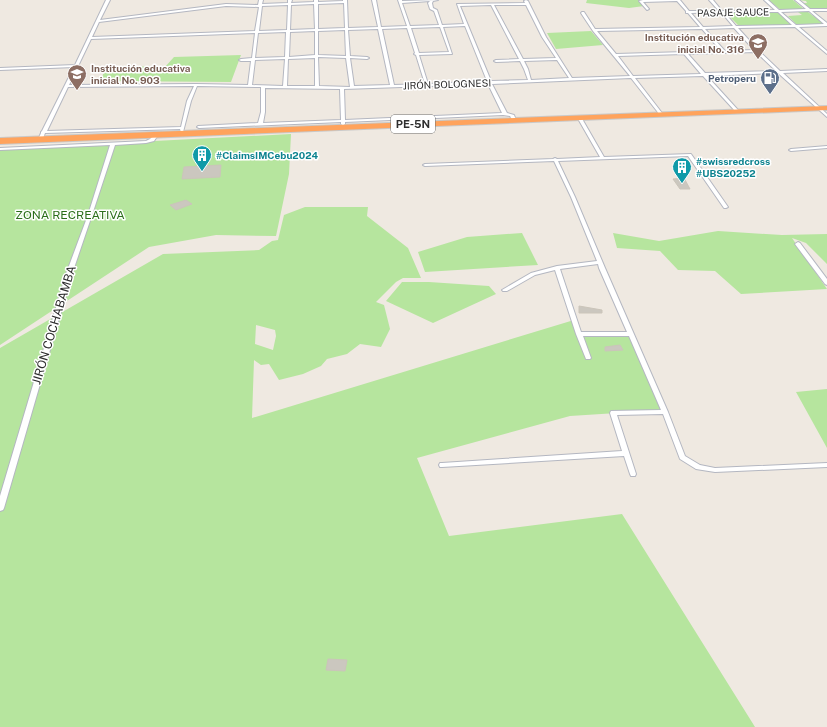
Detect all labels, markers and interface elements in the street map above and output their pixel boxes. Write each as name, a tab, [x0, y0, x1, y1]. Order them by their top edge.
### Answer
street label: PASAJE SAUCE	[697, 5, 769, 19]
place label: Institución educativa inicial No. 316	[645, 31, 744, 55]
school or university icon: Institución educativa inicial No. 316	[747, 32, 769, 60]
place label: Institución educativa inicial No. 903	[91, 62, 191, 86]
school or university icon: Institución educativa inicial No. 903	[66, 63, 88, 91]
fuel station icon: Petroperu	[759, 67, 781, 95]
place label: Petroperu	[708, 72, 756, 84]
street label: JIRÓN BOLOGNESI	[403, 76, 491, 92]
road number: PE-5N	[391, 115, 435, 133]
building icon: #ClaimsIMCebu2024	[191, 144, 213, 172]
place label: #ClaimsIMCebu2024	[216, 149, 318, 161]
place label: #swissredcross #UBS20252	[696, 155, 770, 179]
building icon: #swissredcross #UBS20252	[671, 156, 693, 184]
park label: ZONA RECREATIVA	[15, 208, 125, 222]
street label: JIRÓN COCHABAMBA	[29, 263, 79, 386]

